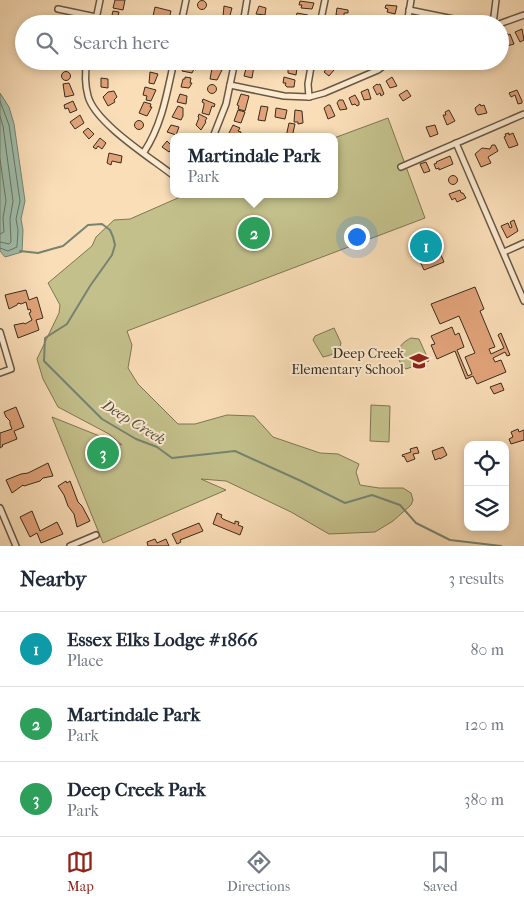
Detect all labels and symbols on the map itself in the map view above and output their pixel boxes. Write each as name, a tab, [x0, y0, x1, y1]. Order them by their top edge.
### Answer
pin: 2	[238, 214, 270, 252]
your location	[344, 224, 370, 250]
pin: 1	[410, 227, 442, 265]
place label: Deep Creek Elementary School	[291, 345, 405, 378]
school or university icon: Deep Creek Elementary School	[408, 350, 430, 372]
water label: Deep Creek	[98, 395, 169, 449]
pin: 3	[87, 434, 119, 472]

